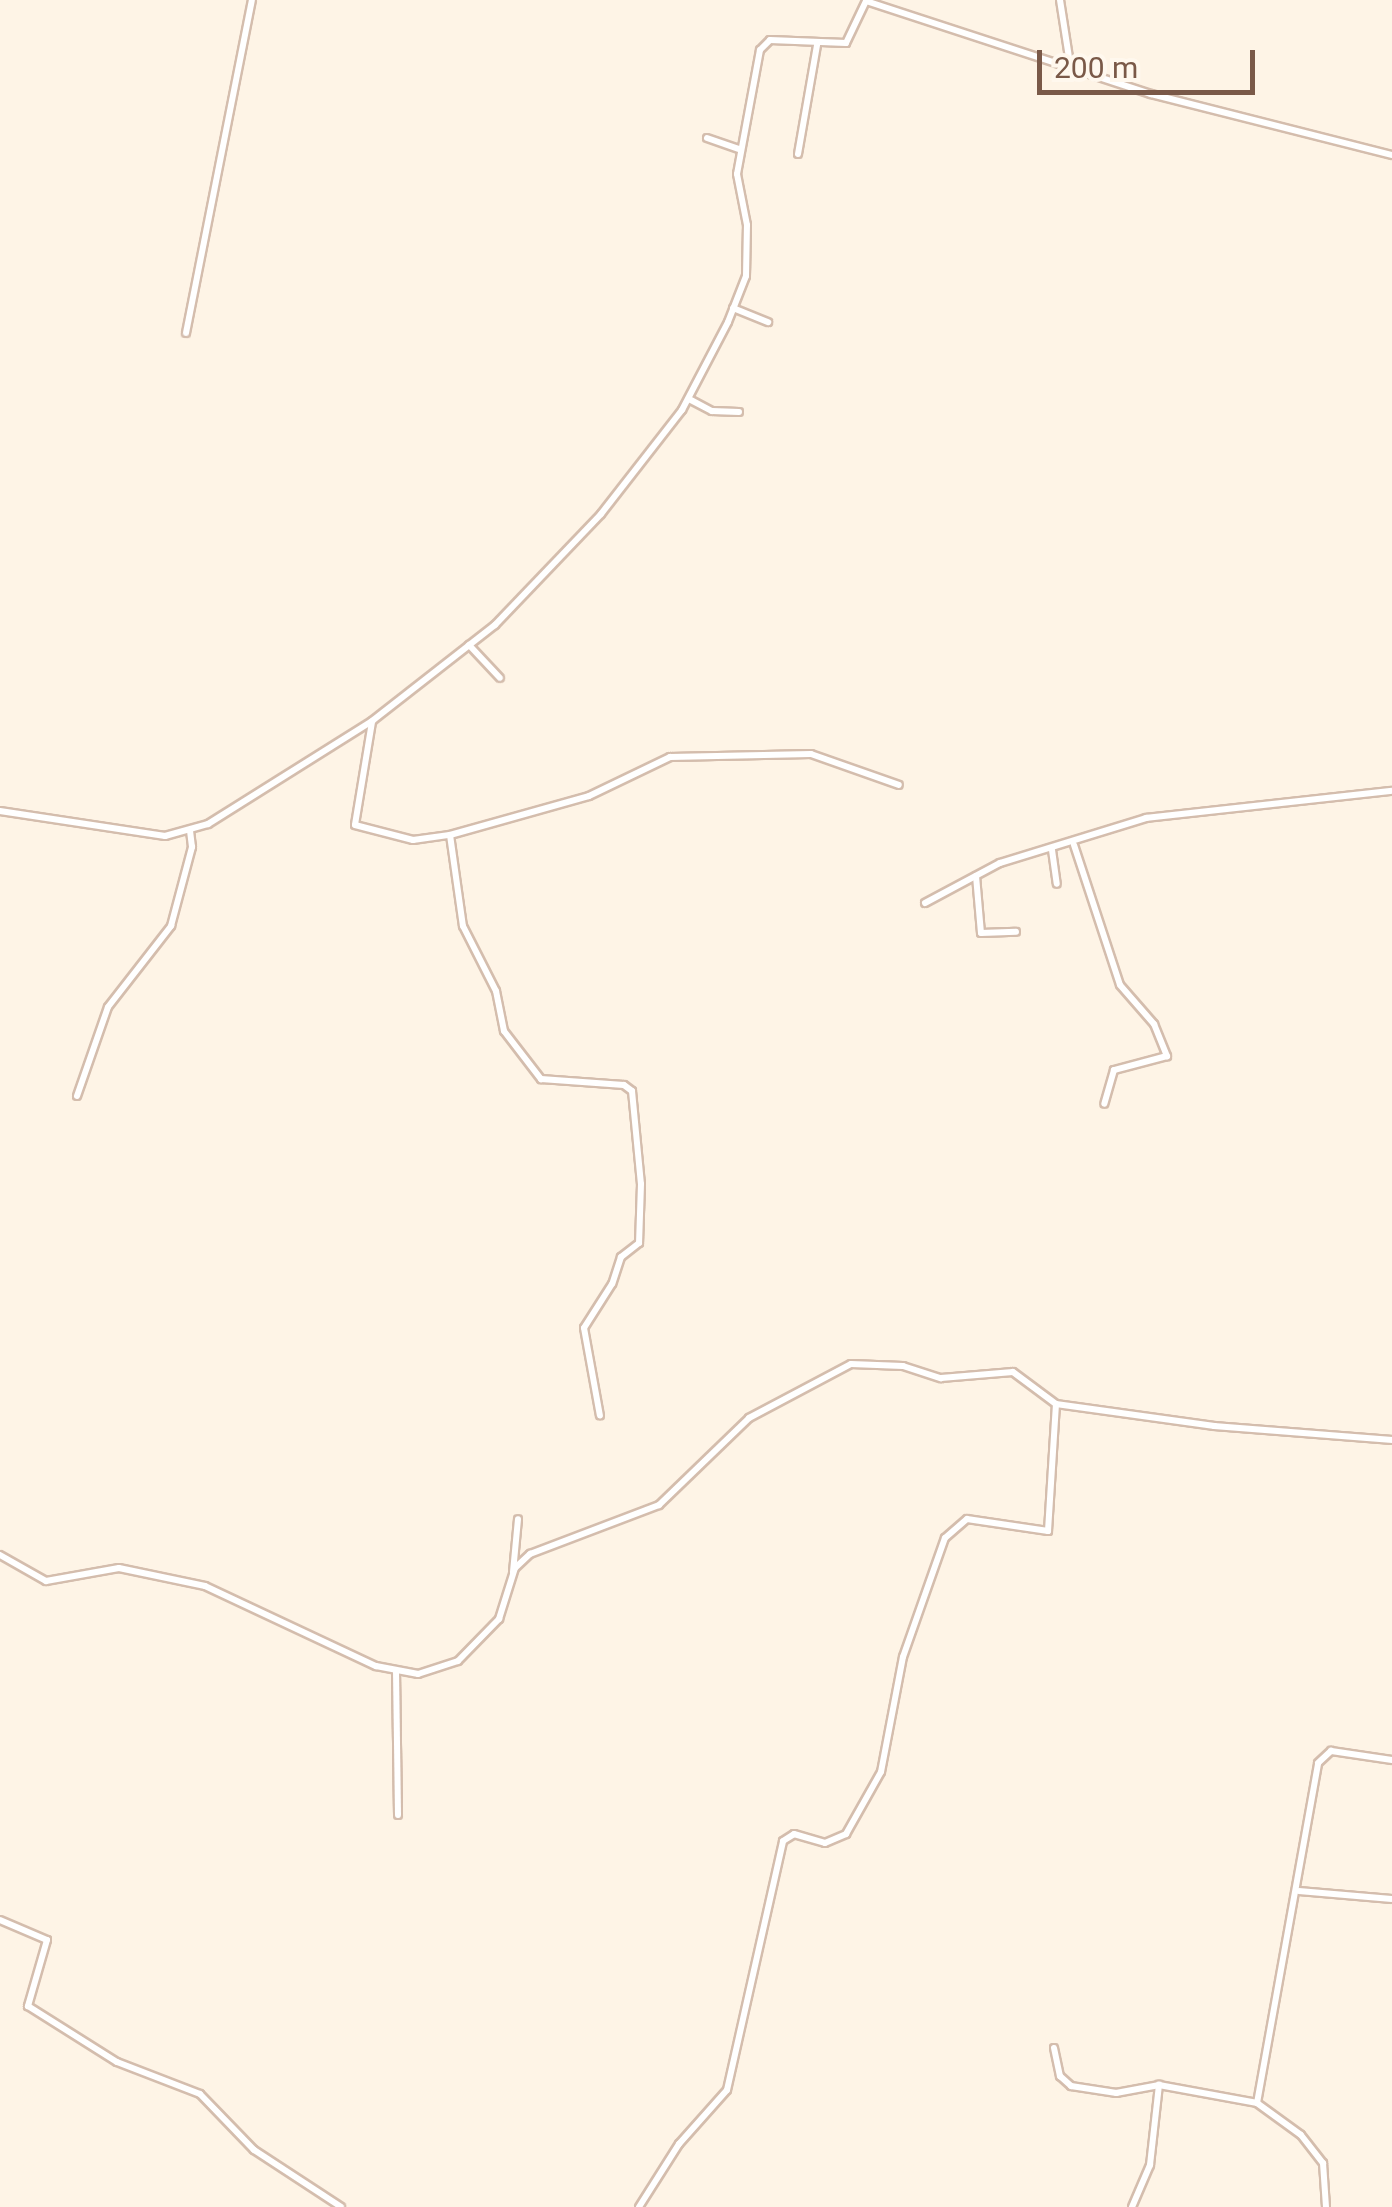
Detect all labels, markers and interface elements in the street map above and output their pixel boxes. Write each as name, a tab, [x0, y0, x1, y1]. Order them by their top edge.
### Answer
scale bar	[1042, 30, 1260, 92]
text: 200 m	[1054, 50, 1138, 85]

